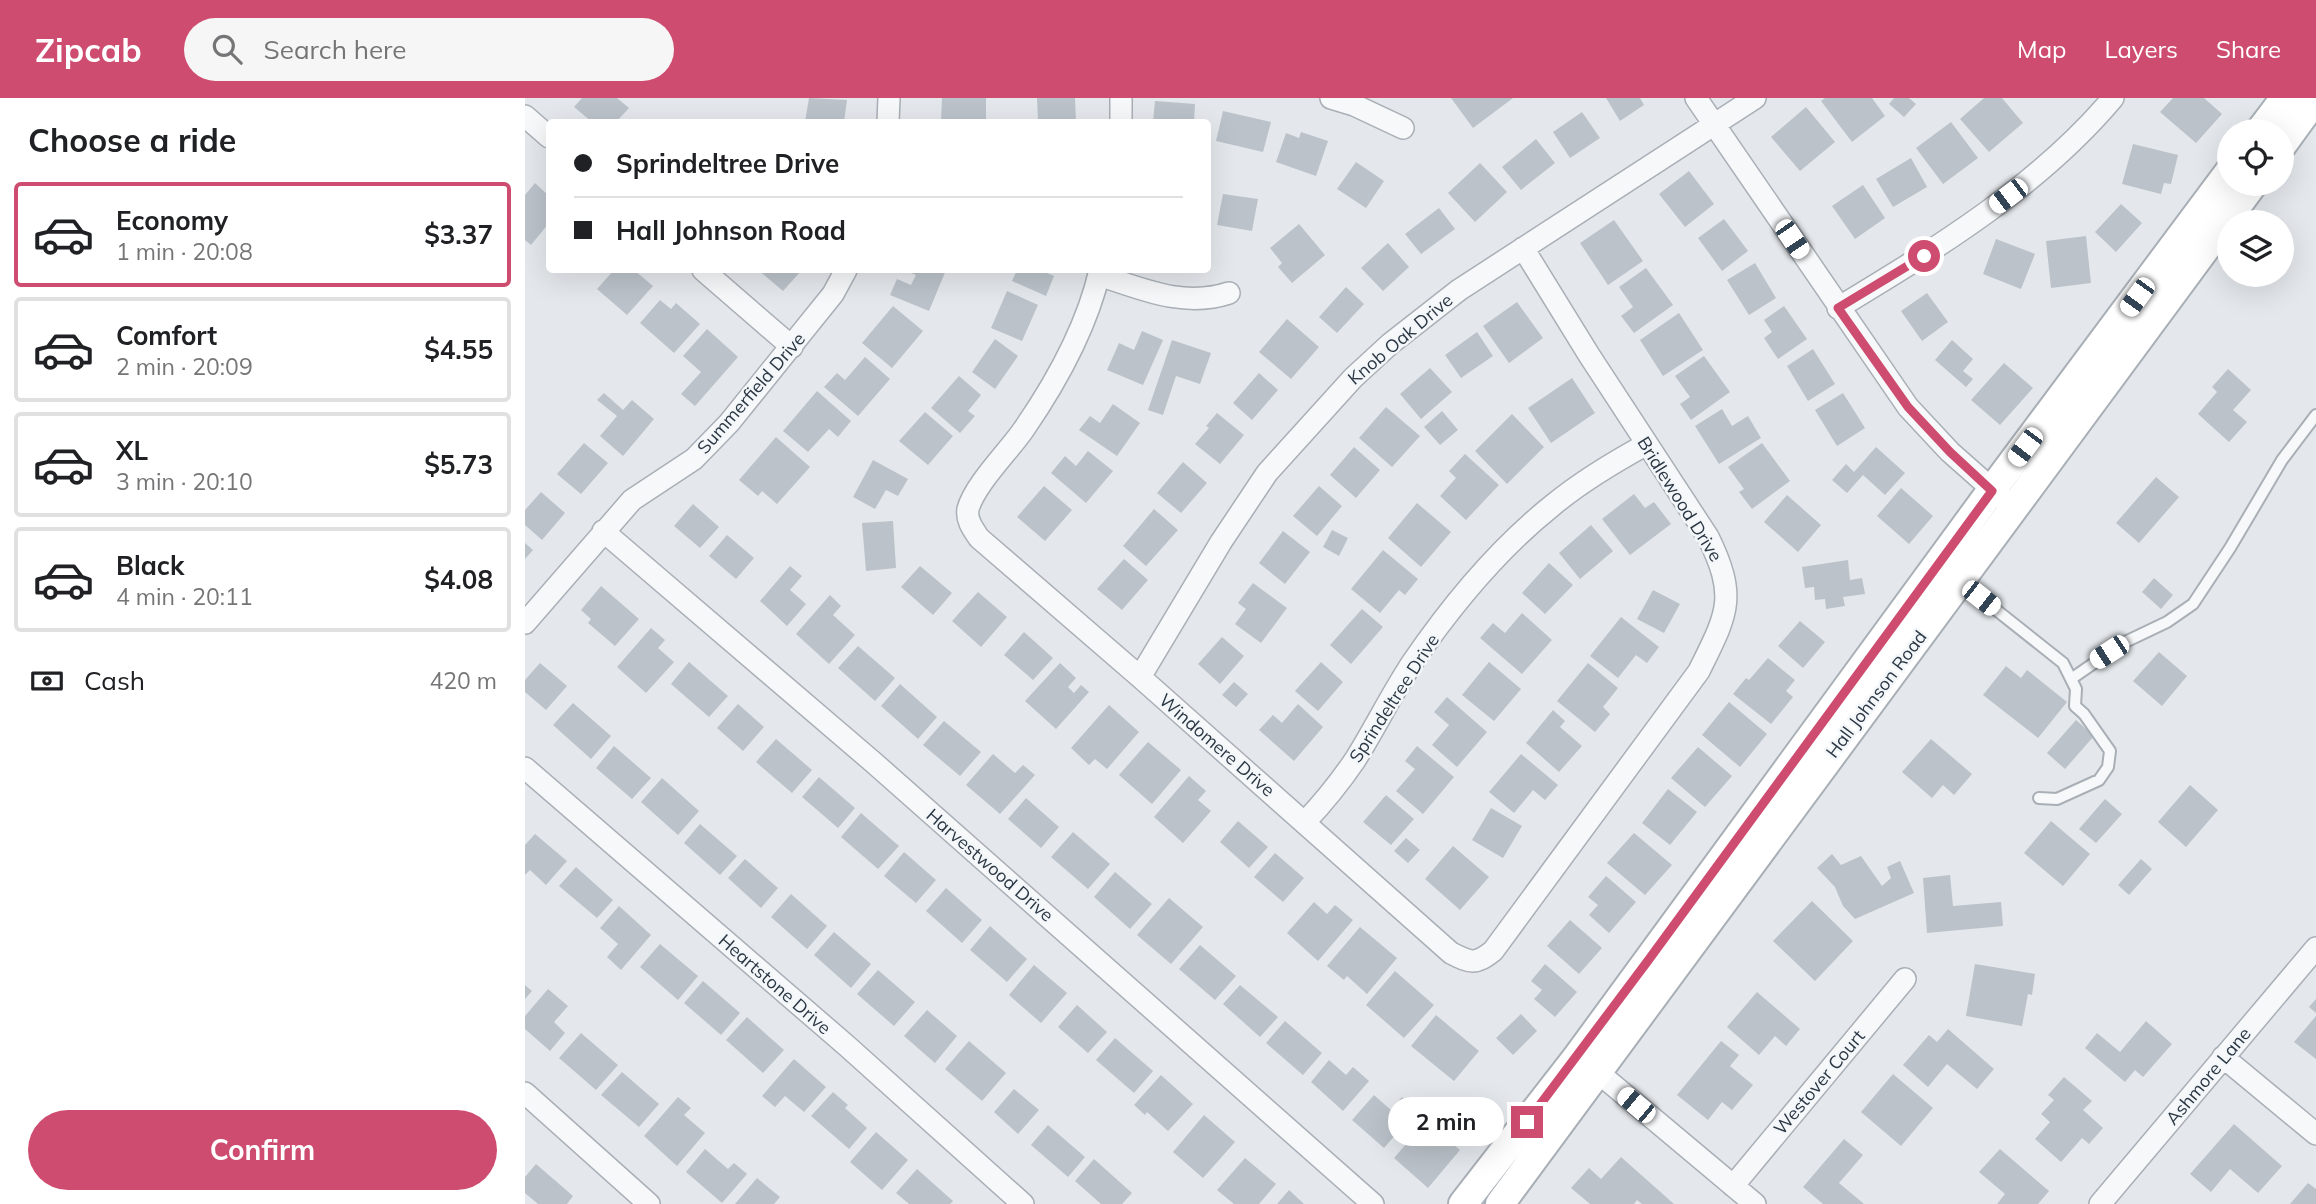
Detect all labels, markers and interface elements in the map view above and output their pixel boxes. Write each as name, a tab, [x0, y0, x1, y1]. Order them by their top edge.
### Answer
search box	[184, 18, 674, 81]
text: Zipcab	[35, 29, 142, 70]
icon: search	[208, 30, 246, 68]
text: Search here	[264, 33, 407, 66]
text: Map	[2017, 34, 2066, 64]
text: Layers	[2104, 34, 2178, 64]
text: Share	[2216, 34, 2281, 64]
map controls	[2217, 119, 2294, 287]
button: locate	[2217, 119, 2294, 196]
text: Choose a ride	[28, 120, 236, 160]
text: Sprindeltree Drive	[616, 147, 839, 180]
car	[1985, 175, 2032, 217]
icon: car	[32, 203, 95, 266]
text: Economy	[116, 204, 228, 237]
button: layers	[2217, 210, 2294, 287]
text: Hall Johnson Road	[616, 214, 846, 247]
car	[1772, 216, 1813, 262]
text: $3.37	[424, 218, 493, 251]
text: 1 min · 20:08	[116, 237, 253, 266]
route start	[1908, 240, 1940, 272]
car	[2117, 274, 2158, 320]
street label: Knob Oak Drive	[1343, 288, 1457, 390]
icon: car	[32, 318, 95, 381]
text: Comfort	[116, 319, 217, 352]
street label: Summerfield Drive	[692, 328, 810, 458]
text: $4.55	[424, 333, 493, 366]
text: 2 min · 20:09	[116, 352, 253, 381]
car	[2004, 424, 2047, 470]
street label: Bridlewood Drive	[1632, 432, 1728, 566]
icon: car	[32, 433, 95, 496]
text: XL	[116, 434, 148, 467]
text: $5.73	[424, 448, 493, 481]
text: 3 min · 20:10	[116, 467, 253, 496]
icon: car	[32, 548, 95, 611]
text: Black	[116, 549, 184, 582]
text: $4.08	[424, 563, 493, 596]
car	[1958, 577, 2005, 619]
text: 4 min · 20:11	[116, 582, 253, 611]
street label: Hall Johnson Road	[1821, 626, 1931, 762]
street label: Sprindeltree Drive	[1344, 629, 1444, 767]
car	[2086, 632, 2133, 672]
icon: cash	[28, 662, 66, 700]
text: Cash	[84, 664, 145, 697]
text: 420 m	[429, 666, 497, 695]
street label: Windomere Drive	[1154, 688, 1280, 802]
street label: Harvestwood Drive	[922, 803, 1058, 927]
street label: Heartstone Drive	[714, 929, 836, 1039]
street label: Ashmore Lane	[2160, 1022, 2256, 1130]
street label: Westover Court	[1768, 1025, 1870, 1139]
car	[1614, 1083, 1659, 1127]
callout: 2 min	[1387, 1098, 1503, 1146]
route end	[1511, 1106, 1543, 1138]
text: 2 min	[1416, 1107, 1476, 1136]
button: Confirm	[28, 1110, 497, 1190]

